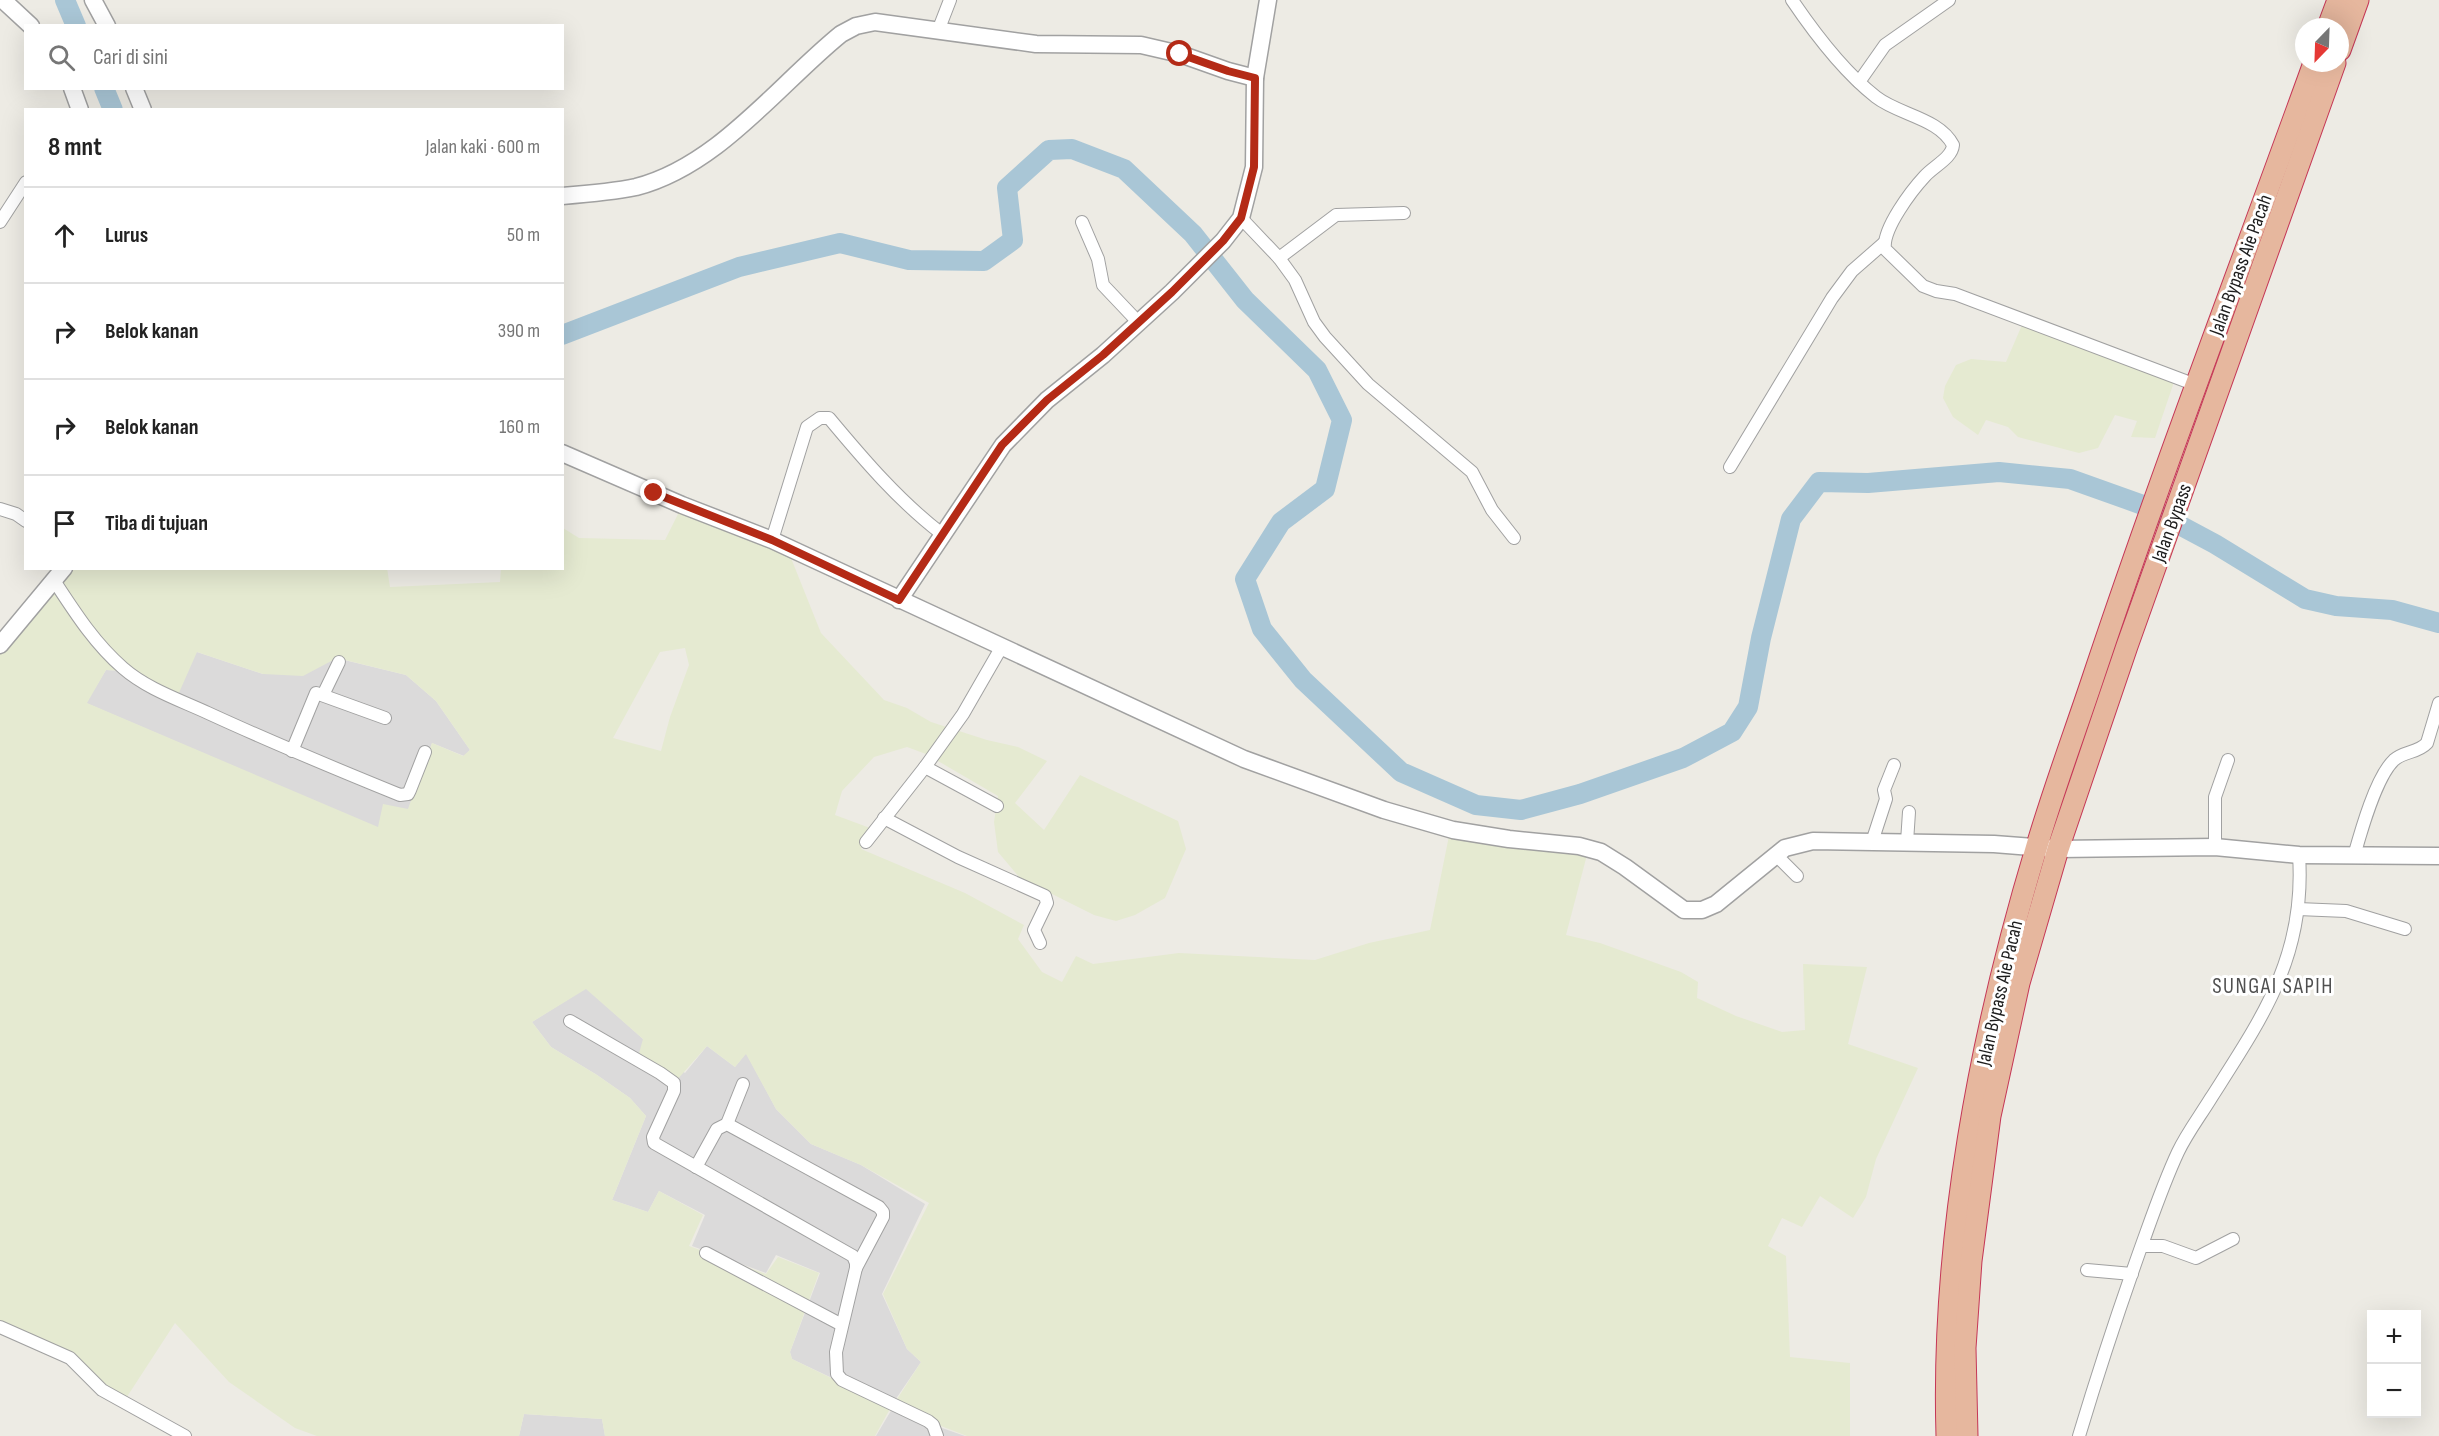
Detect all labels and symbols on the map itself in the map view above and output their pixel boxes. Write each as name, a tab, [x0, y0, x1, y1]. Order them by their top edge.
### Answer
north arrow	[2295, 18, 2349, 72]
route start	[1166, 40, 1192, 66]
street label: Jalan Bypass Aie Pacah	[2204, 191, 2278, 340]
route end	[640, 479, 666, 505]
street label: Jalan Bypass	[2146, 481, 2197, 566]
street label: Jalan Bypass Aie Pacah	[1971, 918, 2028, 1069]
district label: SUNGAI SAPIH	[2212, 973, 2334, 1000]

